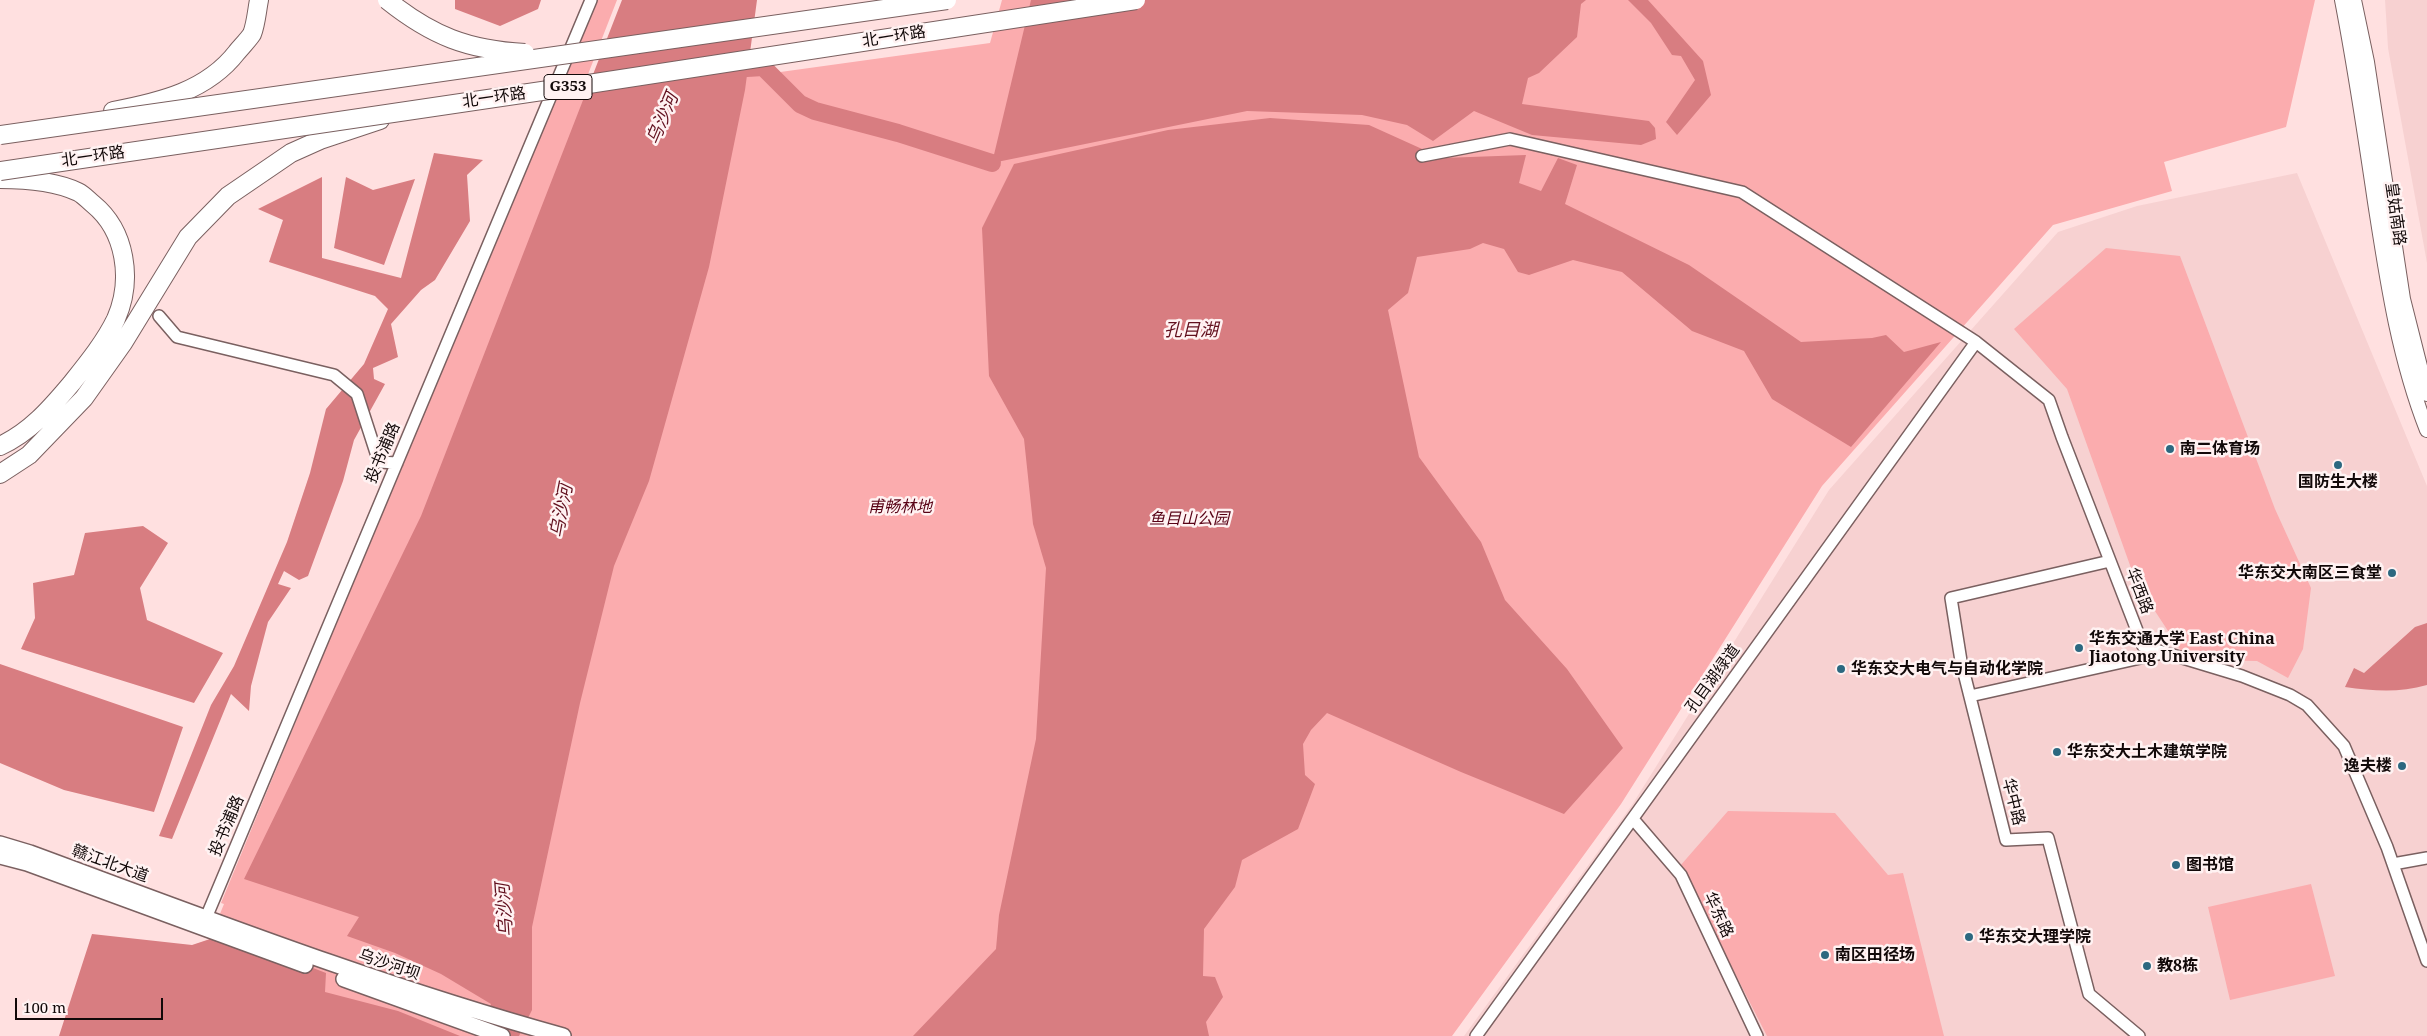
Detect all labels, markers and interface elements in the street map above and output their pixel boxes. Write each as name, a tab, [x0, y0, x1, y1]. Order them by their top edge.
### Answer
street label: 北一环路	[861, 23, 927, 51]
road number: G353	[544, 74, 592, 100]
street label: 北一环路	[461, 84, 527, 112]
water label: 乌沙河	[643, 90, 683, 148]
street label: 北一环路	[60, 143, 126, 171]
street label: 皇姑南路	[2381, 181, 2409, 247]
water label: 孔目湖	[1164, 320, 1218, 342]
street label: 投书浦路	[362, 420, 404, 486]
place label: 南二体育场	[2180, 439, 2260, 459]
marker: 南二体育场	[2164, 443, 2176, 455]
marker: 国防生大楼	[2332, 459, 2344, 471]
place label: 国防生大楼	[2298, 472, 2378, 492]
water label: 乌沙河	[546, 482, 578, 540]
park label: 甫畅林地	[868, 497, 932, 517]
park label: 鱼目山公园	[1149, 509, 1229, 529]
place label: 华东交大南区三食堂	[2238, 563, 2382, 583]
street label: 华西路	[2121, 565, 2157, 617]
marker: 华东交大南区三食堂	[2386, 567, 2398, 579]
place label: 华东交通大学 East China Jiaotong University	[2089, 629, 2275, 667]
street label: 孔目湖绿道	[1682, 641, 1744, 717]
marker: 华东交通大学 East China Jiaotong University	[2073, 642, 2085, 654]
place label: 华东交大电气与自动化学院	[1851, 659, 2043, 679]
marker: 华东交大电气与自动化学院	[1835, 663, 1847, 675]
place label: 华东交大土木建筑学院	[2067, 742, 2227, 762]
marker: 华东交大土木建筑学院	[2051, 746, 2063, 758]
place label: 逸夫楼	[2344, 756, 2392, 776]
marker: 逸夫楼	[2396, 760, 2408, 772]
street label: 华中路	[1998, 776, 2028, 828]
street label: 投书浦路	[206, 793, 248, 859]
street label: 赣江北大道	[69, 841, 151, 887]
place label: 图书馆	[2186, 855, 2234, 875]
marker: 图书馆	[2170, 859, 2182, 871]
water label: 乌沙河	[492, 882, 518, 938]
street label: 华东路	[1699, 889, 1737, 941]
place label: 华东交大理学院	[1979, 927, 2091, 947]
marker: 华东交大理学院	[1963, 931, 1975, 943]
place label: 南区田径场	[1835, 945, 1915, 965]
street label: 乌沙河坝	[356, 946, 422, 984]
marker: 南区田径场	[1819, 949, 1831, 961]
place label: 教8栋	[2157, 956, 2198, 976]
marker: 教8栋	[2141, 960, 2153, 972]
scale bar	[18, 988, 165, 1020]
text: 100 m	[23, 997, 66, 1017]

